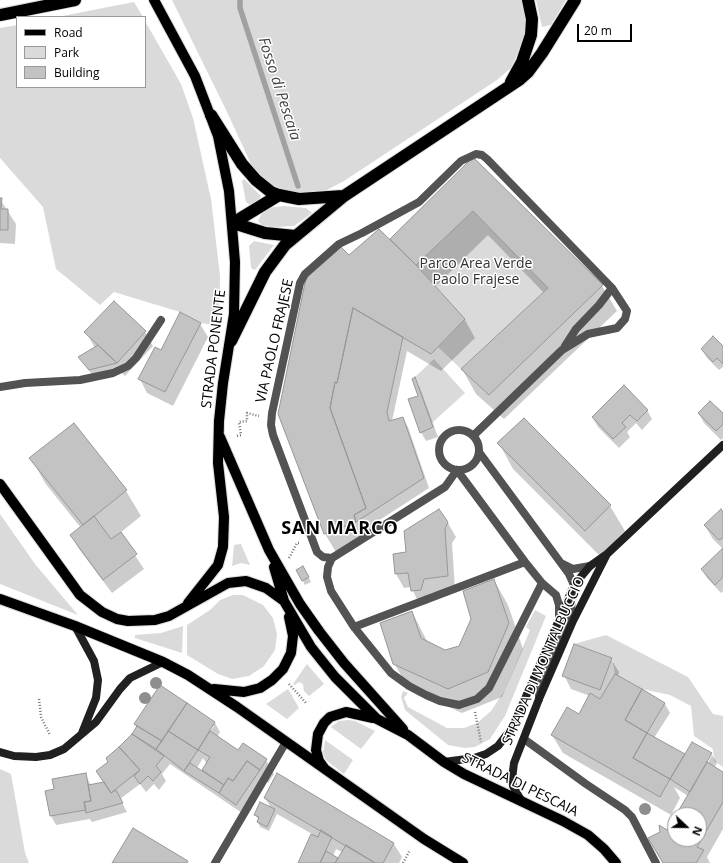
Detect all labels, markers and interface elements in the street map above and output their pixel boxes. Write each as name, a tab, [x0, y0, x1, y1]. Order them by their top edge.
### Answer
legend	[16, 16, 146, 88]
scale bar	[579, 16, 634, 42]
text: 20 m	[584, 22, 612, 39]
text: Road	[54, 24, 83, 41]
water label: Fosso di Pescaia	[254, 35, 304, 143]
text: Park	[54, 44, 79, 61]
text: Building	[54, 64, 99, 81]
park label: Parco Area Verde Paolo Frajese	[420, 256, 532, 288]
street label: VIA PAOLO FRAJESE	[253, 278, 297, 404]
street label: STRADA PONENTE	[198, 289, 230, 409]
district label: SAN MARCO	[281, 518, 399, 540]
street label: STRADA DI MONTALBUCCIO	[499, 574, 589, 748]
street label: STRADA DI PESCAIA	[459, 749, 581, 821]
north arrow	[667, 807, 707, 847]
text: N	[689, 824, 706, 838]

